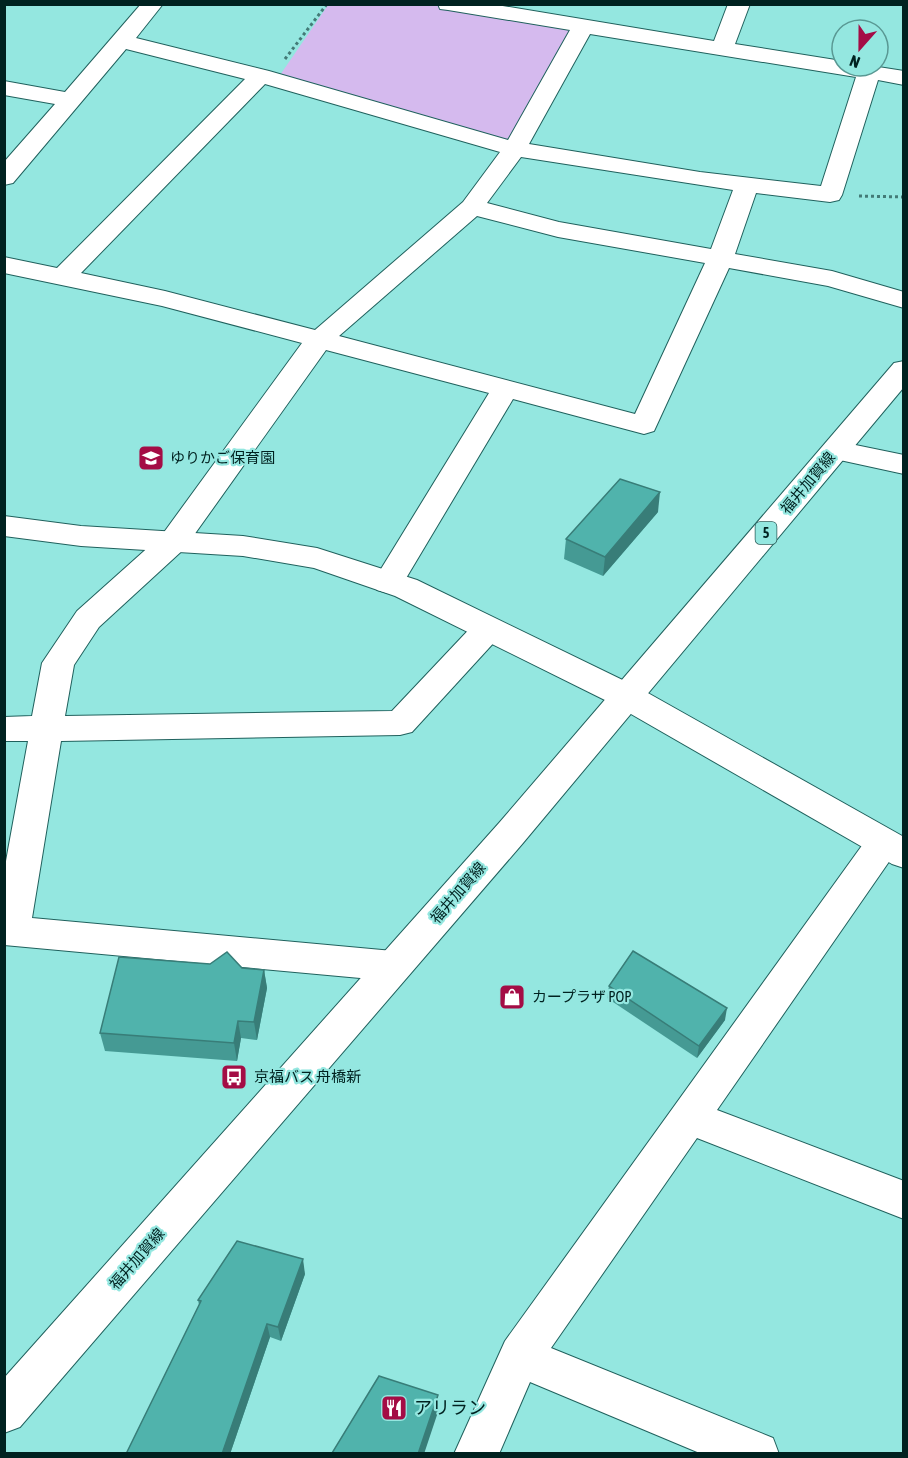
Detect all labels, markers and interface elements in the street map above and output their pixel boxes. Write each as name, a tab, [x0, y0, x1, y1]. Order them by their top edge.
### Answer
north arrow	[830, 18, 890, 78]
text: N	[847, 52, 862, 72]
school or university icon: ゆりかご保育園	[136, 443, 166, 473]
street label: 福井加賀線	[777, 448, 838, 517]
place label: ゆりかご保育園	[170, 449, 275, 466]
road number: 5	[756, 522, 777, 544]
street label: 福井加賀線	[427, 859, 489, 927]
shop icon: カープラザ POP	[497, 982, 527, 1012]
place label: カープラザ POP	[532, 988, 632, 1005]
bus stop icon: 京福バス 舟橋新	[219, 1062, 249, 1092]
place label: 京福バス 舟橋新	[254, 1068, 361, 1085]
street label: 福井加賀線	[106, 1225, 168, 1293]
restaurant icon: アリラン	[379, 1393, 409, 1423]
place label: アリラン	[414, 1397, 486, 1418]

